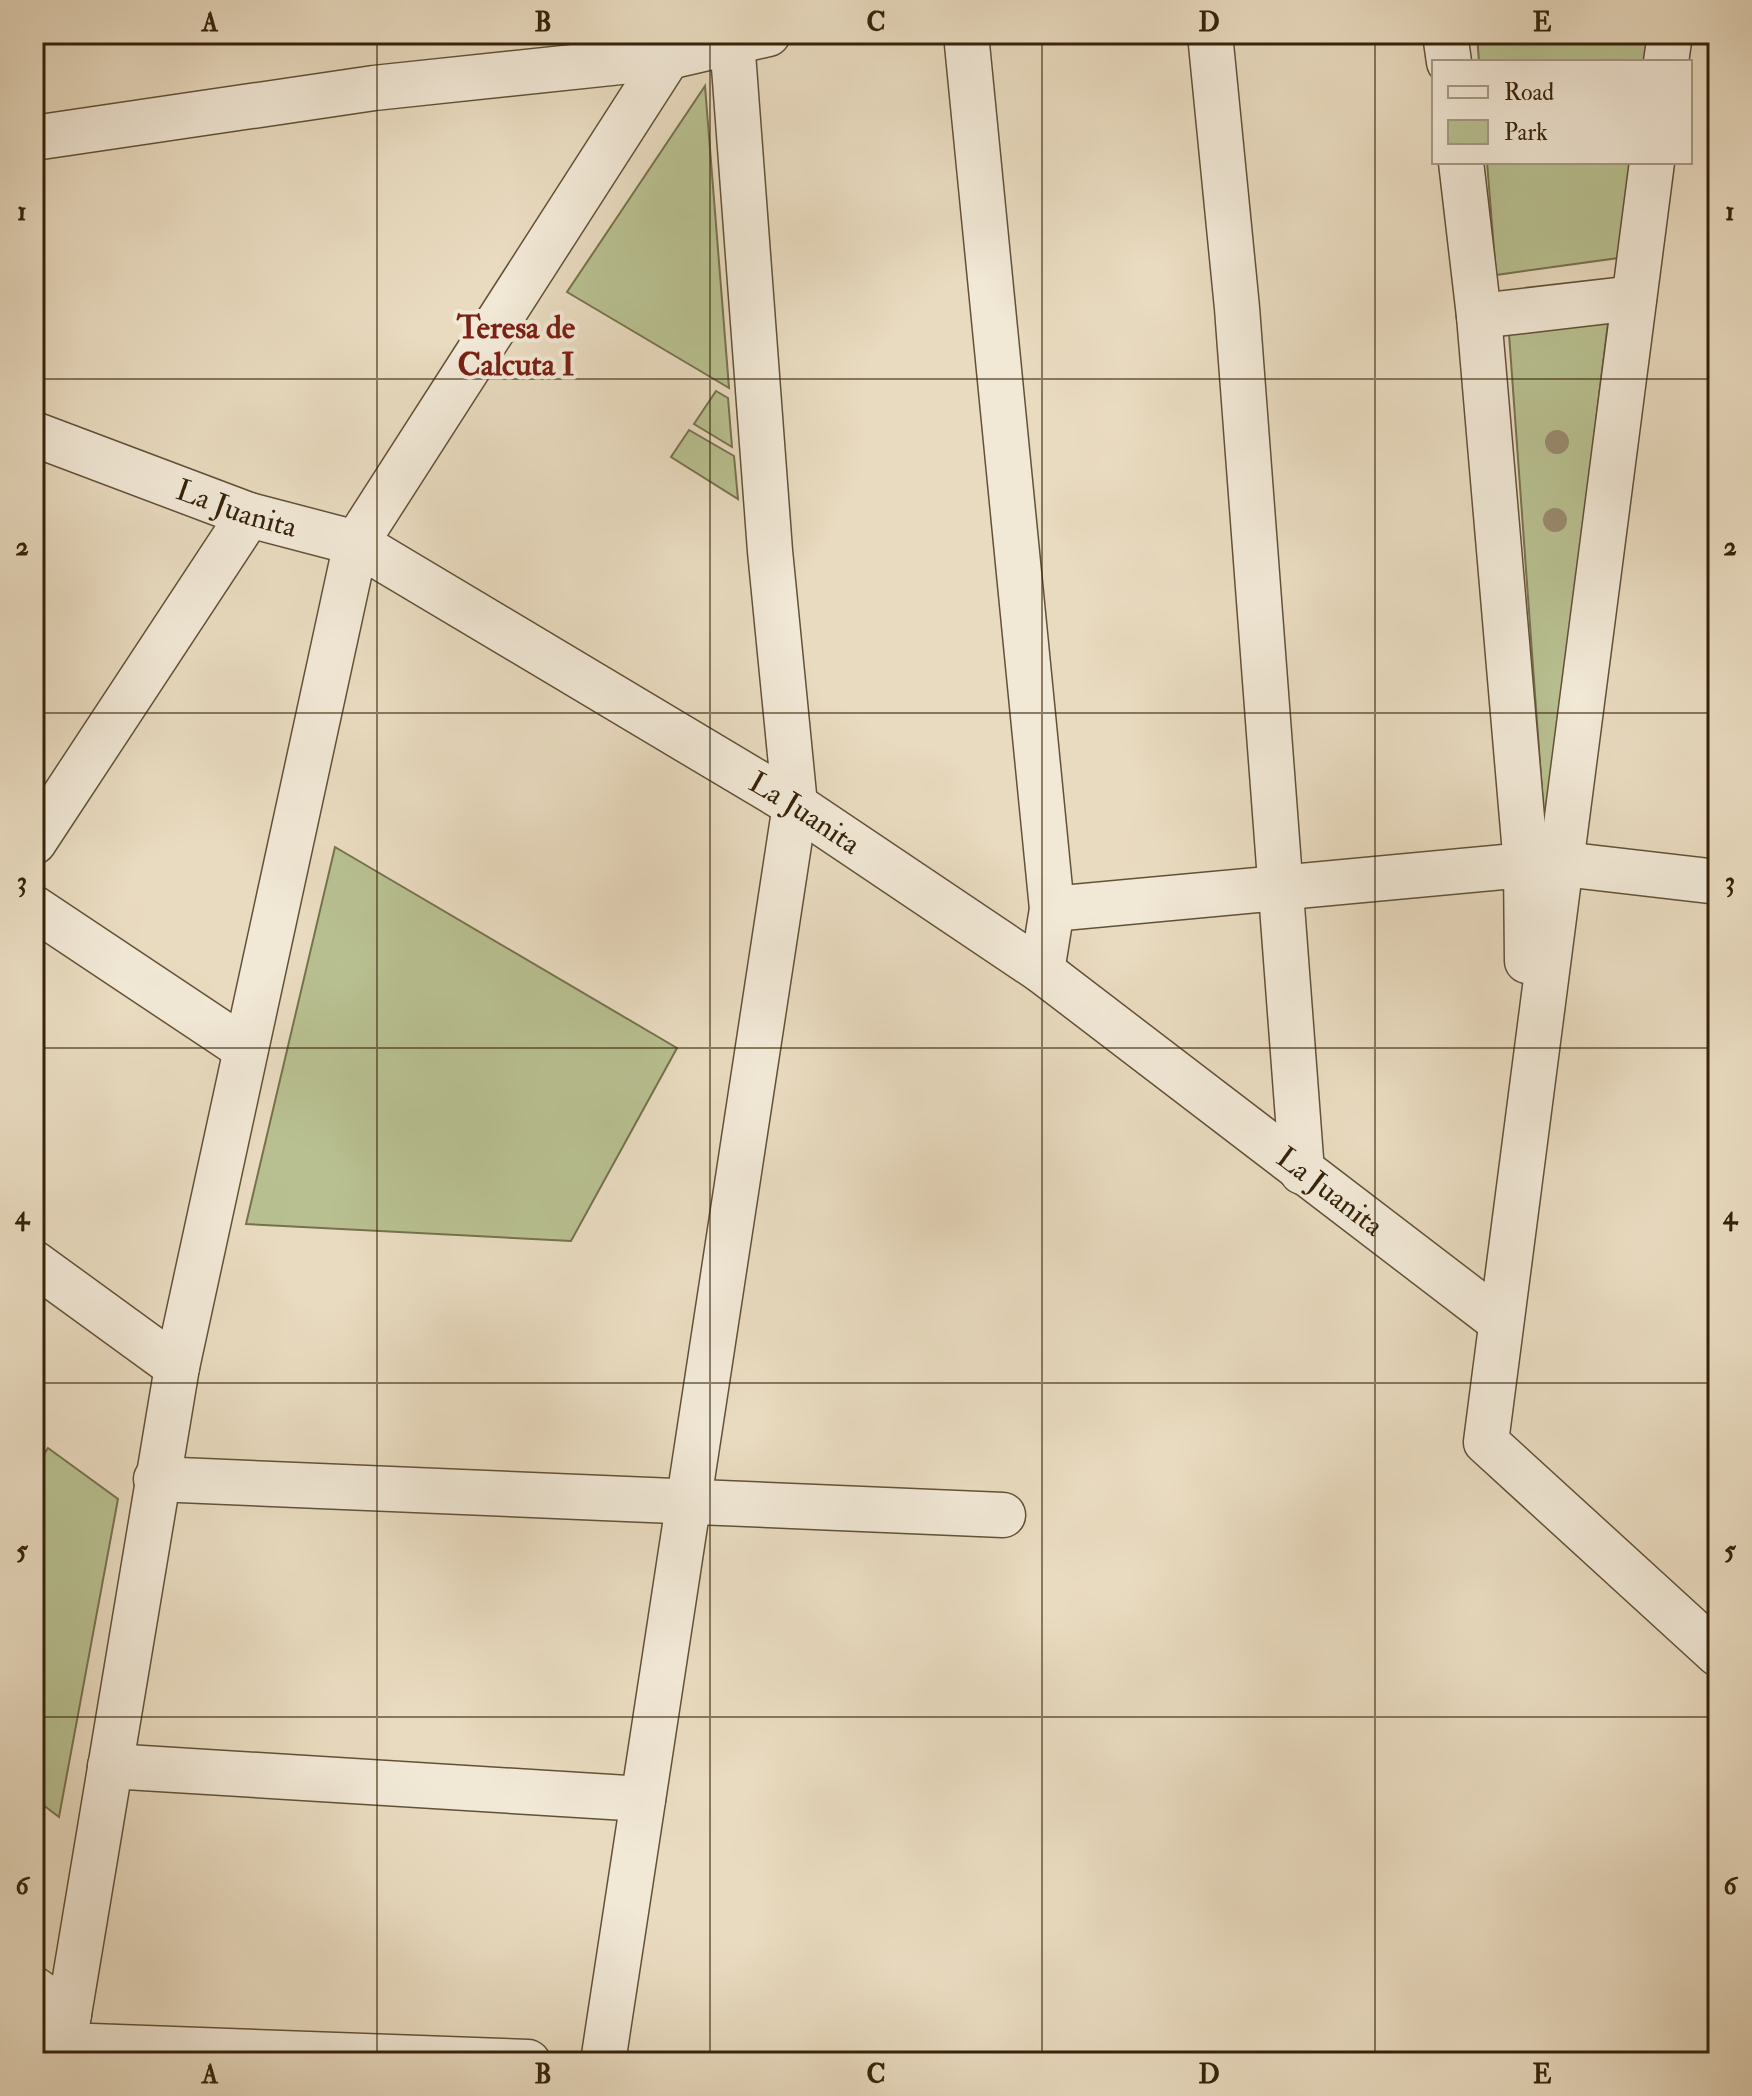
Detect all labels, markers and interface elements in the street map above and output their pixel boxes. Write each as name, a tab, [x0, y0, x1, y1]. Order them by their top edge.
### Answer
text: A	[201, 7, 219, 39]
text: B	[534, 7, 552, 39]
text: C	[866, 7, 886, 39]
text: D	[1198, 7, 1220, 39]
text: E	[1533, 7, 1552, 39]
legend	[1432, 60, 1692, 164]
text: Road	[1504, 77, 1554, 108]
text: Park	[1504, 117, 1548, 148]
text: 1	[17, 196, 27, 228]
text: 1	[1725, 196, 1735, 228]
district label: Teresa de Calcuta I	[456, 308, 576, 385]
street label: La Juanita	[171, 471, 302, 545]
text: 2	[15, 531, 29, 563]
text: 2	[1723, 531, 1737, 563]
street label: La Juanita	[742, 763, 868, 863]
text: 3	[17, 866, 27, 898]
text: 3	[1725, 866, 1735, 898]
street label: La Juanita	[1269, 1139, 1392, 1244]
text: 4	[14, 1200, 31, 1232]
text: 4	[1722, 1200, 1739, 1232]
text: 5	[16, 1535, 28, 1567]
text: 5	[1724, 1535, 1736, 1567]
text: 6	[15, 1870, 30, 1902]
text: 6	[1723, 1870, 1738, 1902]
text: A	[201, 2059, 219, 2091]
text: B	[534, 2059, 552, 2091]
text: C	[866, 2059, 886, 2091]
text: D	[1198, 2059, 1220, 2091]
text: E	[1533, 2059, 1552, 2091]

